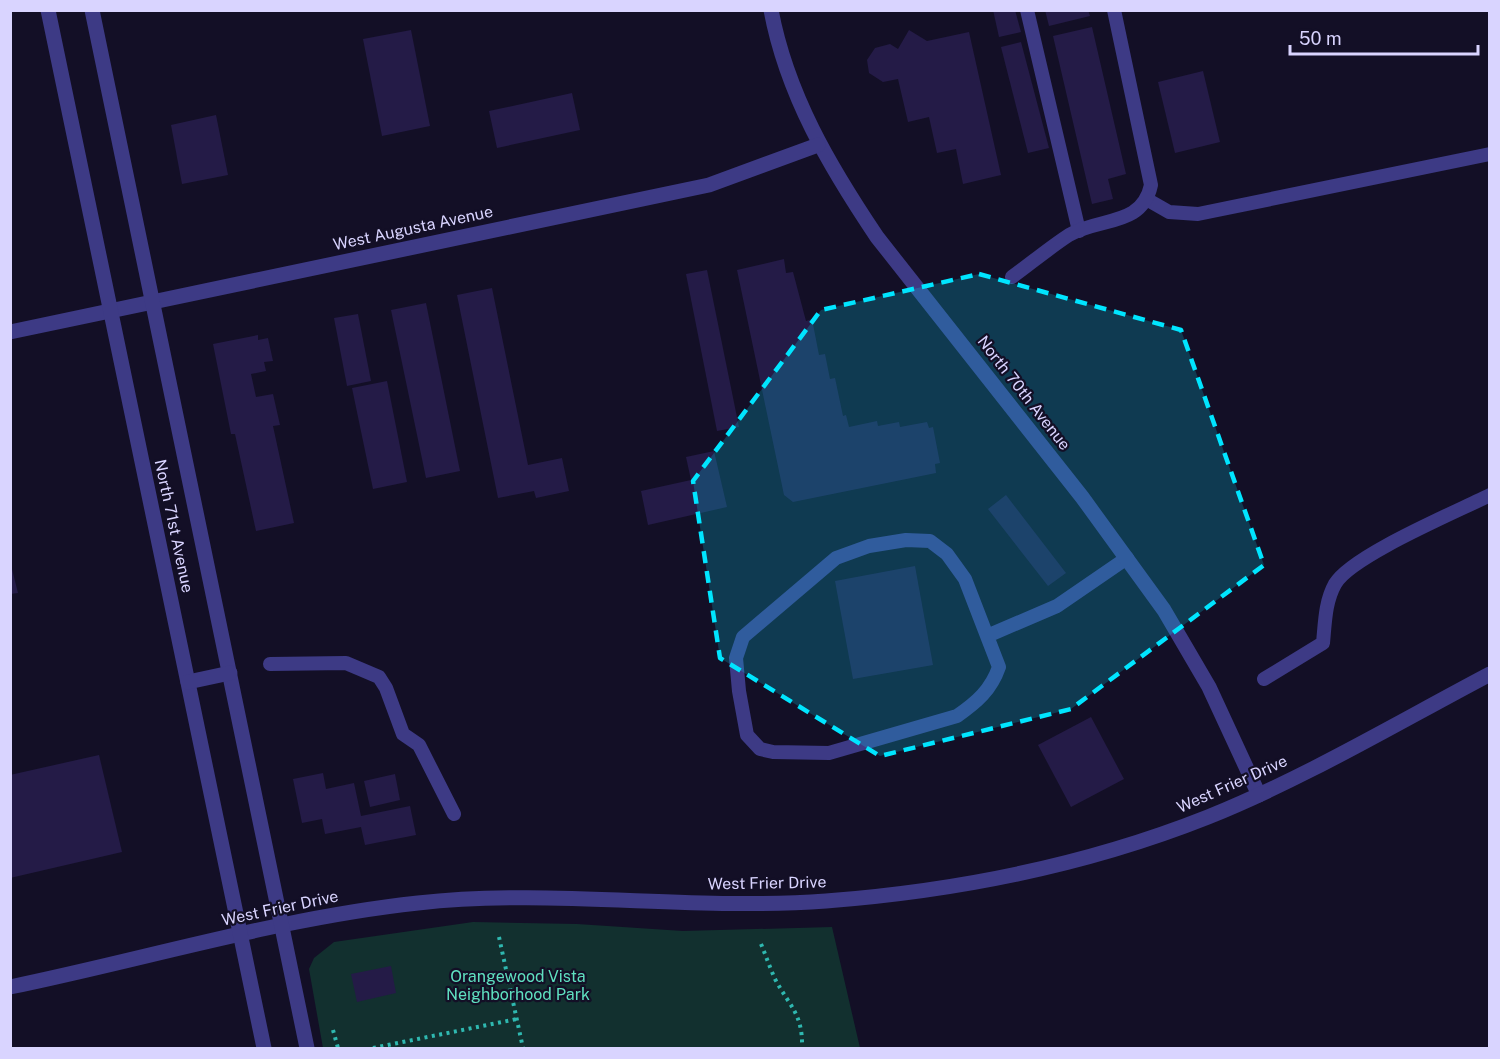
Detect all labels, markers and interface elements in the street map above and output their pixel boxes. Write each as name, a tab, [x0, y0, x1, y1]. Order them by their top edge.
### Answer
scale bar	[1290, 18, 1478, 56]
text: 50 m	[1299, 28, 1342, 49]
street label: West Augusta Avenue	[331, 202, 495, 254]
street label: North 70th Avenue	[973, 332, 1075, 454]
street label: North 71st Avenue	[151, 458, 197, 594]
street label: West Frier Drive	[1174, 751, 1290, 817]
street label: West Frier Drive	[707, 872, 827, 894]
street label: West Frier Drive	[220, 886, 340, 930]
park label: Orangewood Vista Neighborhood Park	[446, 967, 590, 1004]

